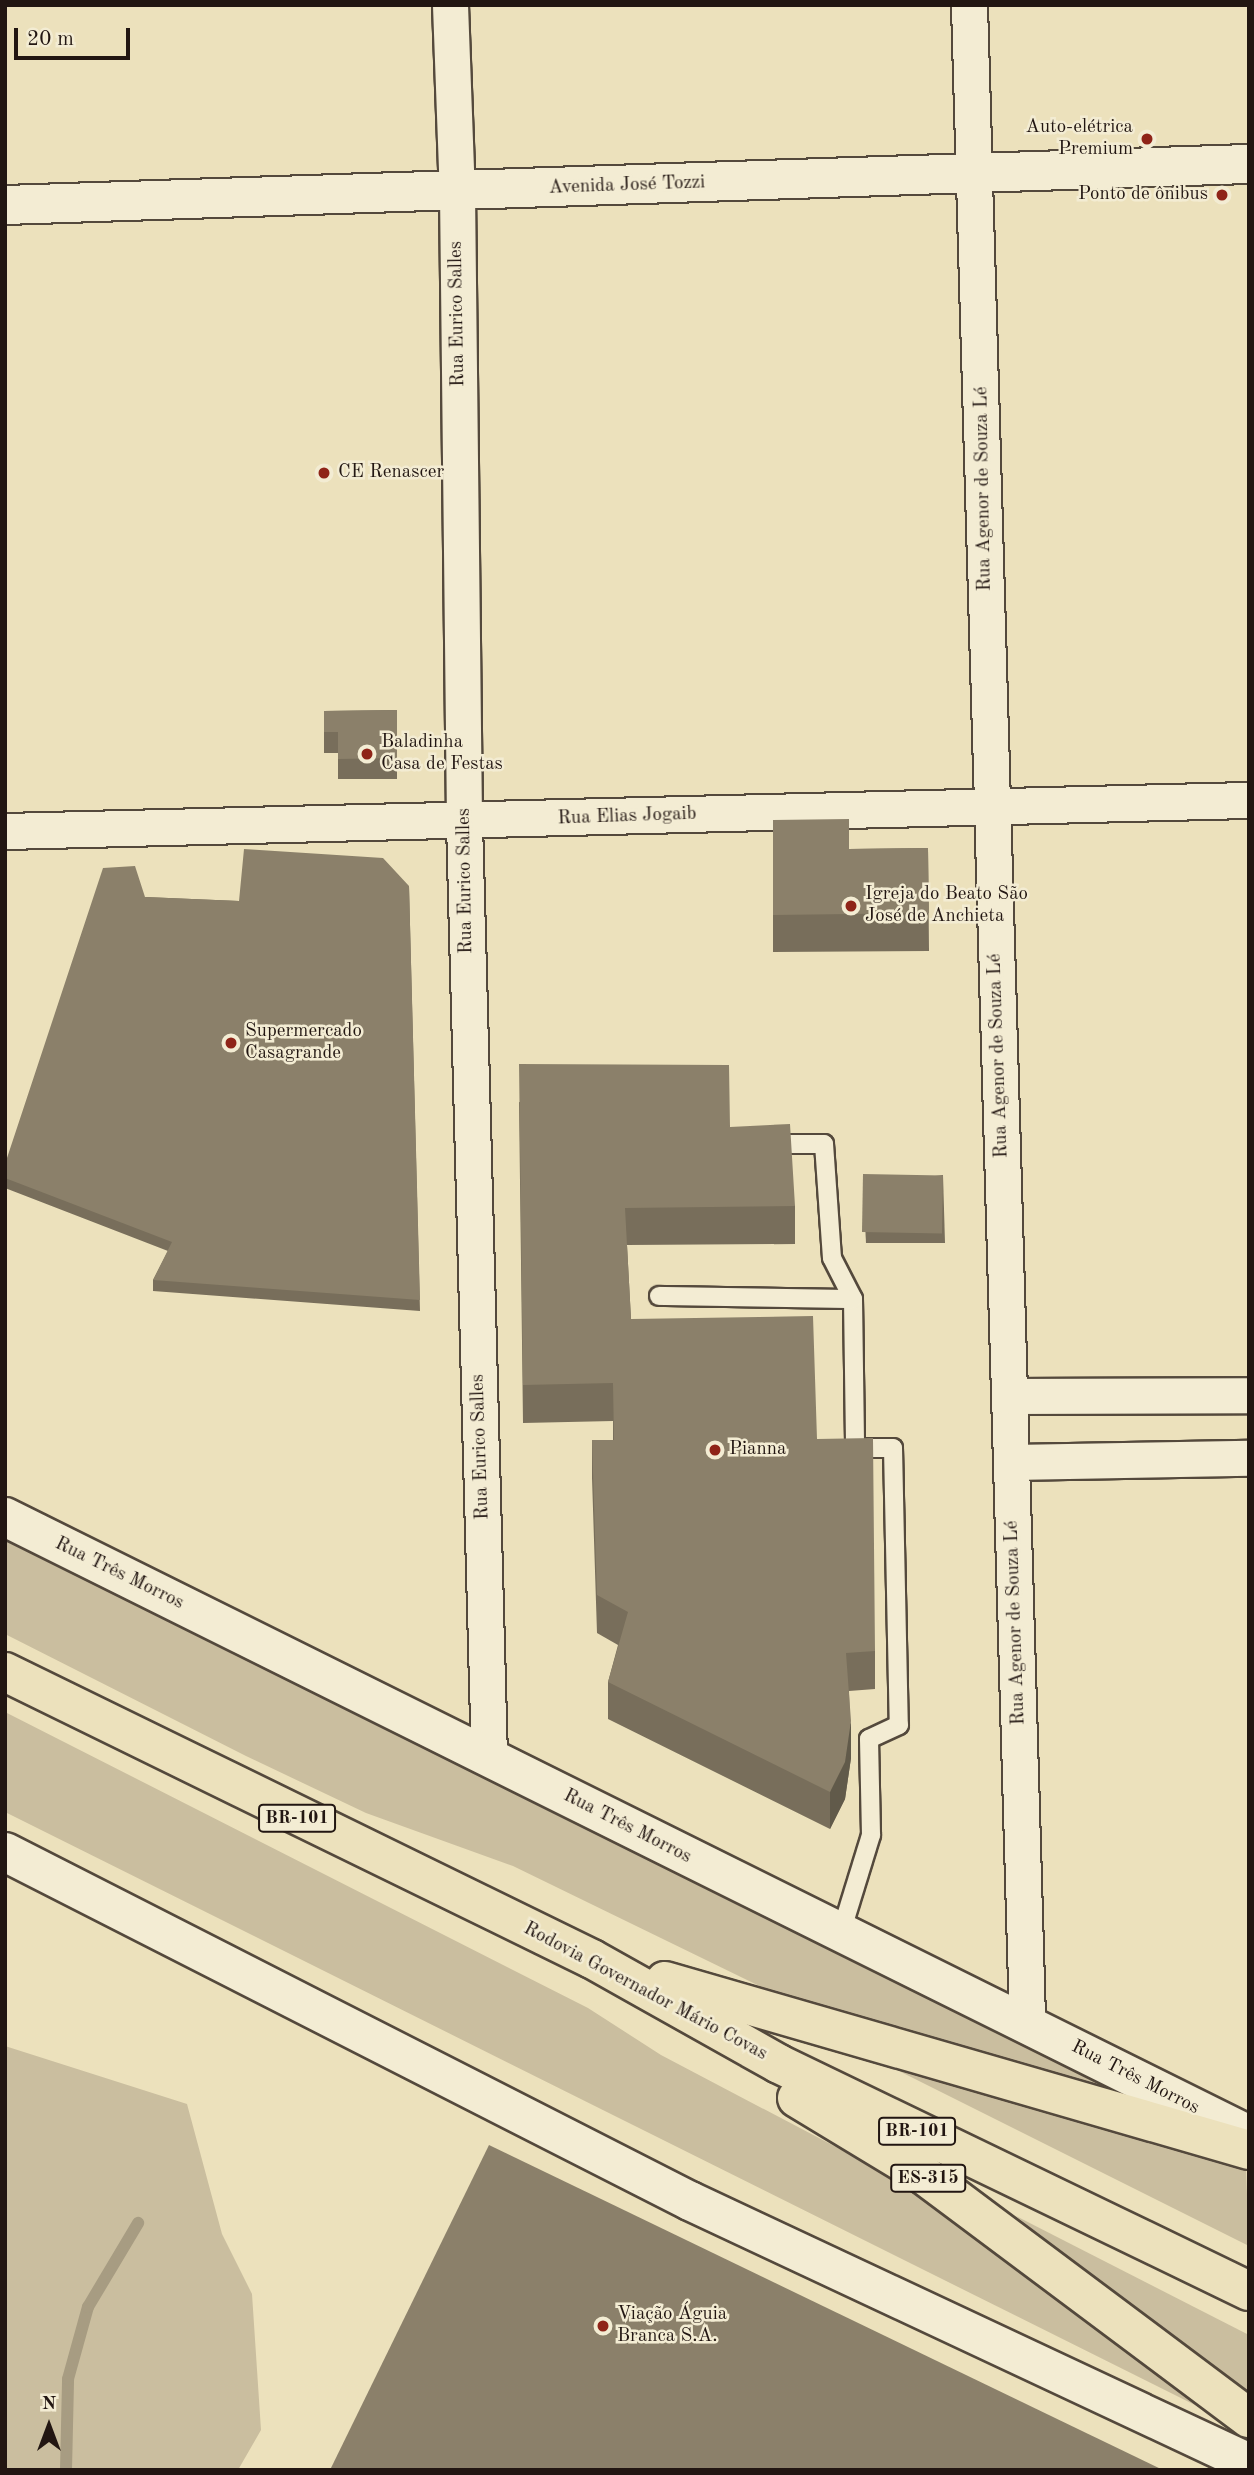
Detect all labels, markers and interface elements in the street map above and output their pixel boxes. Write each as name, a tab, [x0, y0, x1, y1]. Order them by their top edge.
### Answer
scale bar	[18, 14, 133, 58]
text: 20 m	[27, 29, 74, 50]
place label: Auto-elétrica Premium	[1025, 117, 1133, 161]
marker: Auto-elétrica Premium	[1139, 131, 1155, 147]
street label: Avenida José Tozzi	[548, 172, 706, 200]
place label: Ponto de ônibus	[1078, 184, 1208, 206]
marker: Ponto de ônibus	[1214, 187, 1230, 203]
street label: Rua Eurico Salles	[445, 241, 471, 387]
street label: Rua Agenor de Souza Lé	[971, 387, 997, 591]
place label: CE Renascer	[338, 462, 444, 484]
marker: CE Renascer	[316, 465, 332, 481]
place label: Baladinha Casa de Festas	[381, 732, 503, 776]
marker: Baladinha Casa de Festas	[359, 746, 375, 762]
street label: Rua Elias Jogaib	[557, 803, 697, 831]
street label: Rua Eurico Salles	[453, 808, 479, 954]
place label: Igreja do Beato São José de Anchieta	[865, 884, 1028, 928]
marker: Igreja do Beato São José de Anchieta	[843, 898, 859, 914]
street label: Rua Agenor de Souza Lé	[984, 953, 1014, 1159]
place label: Supermercado Casagrande	[245, 1021, 362, 1065]
marker: Supermercado Casagrande	[223, 1035, 239, 1051]
street label: Rua Eurico Salles	[467, 1374, 495, 1520]
place label: Pianna	[729, 1439, 786, 1461]
marker: Pianna	[707, 1442, 723, 1458]
street label: Rua Agenor de Souza Lé	[1001, 1520, 1031, 1726]
street label: Rua Três Morros	[51, 1533, 187, 1615]
street label: Rua Três Morros	[559, 1785, 695, 1869]
road number: BR-101	[257, 1804, 337, 1832]
street label: Rodovia Governador Mário Covas	[519, 1918, 771, 2066]
street label: Rua Três Morros	[1067, 2036, 1203, 2120]
road number: BR-101	[877, 2116, 957, 2146]
road number: ES-315	[890, 2164, 967, 2192]
place label: Viação Águia Branca S.A.	[617, 2304, 727, 2348]
marker: Viação Águia Branca S.A.	[595, 2318, 611, 2334]
north arrow	[14, 2391, 84, 2461]
text: N	[42, 2395, 56, 2414]

